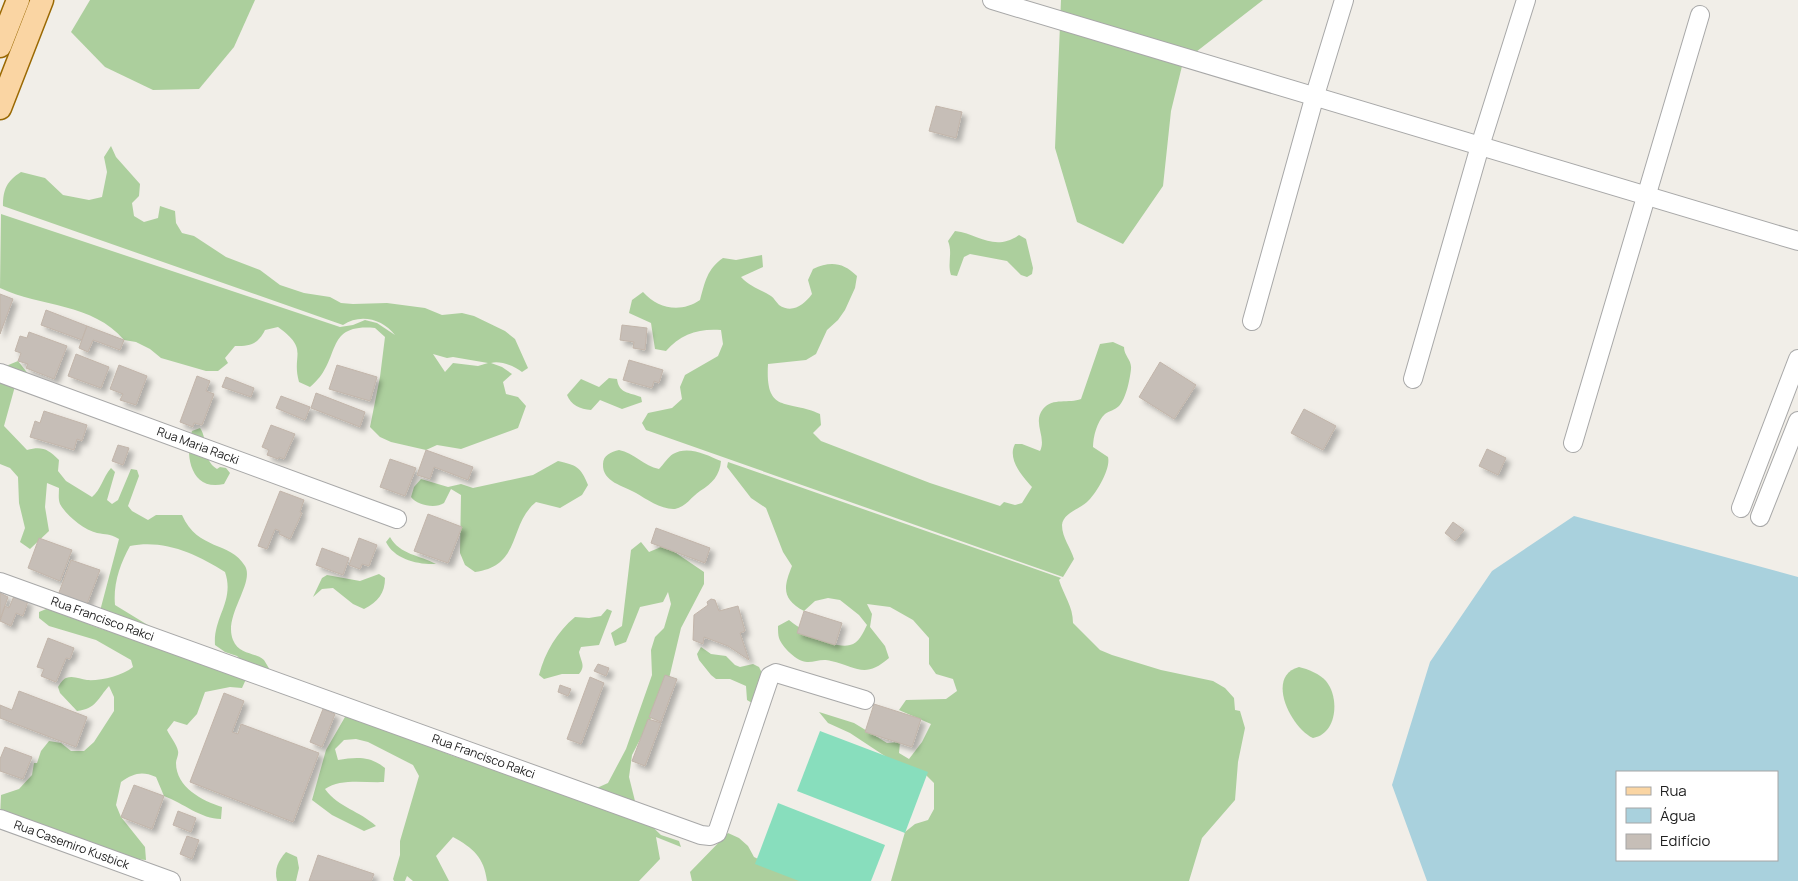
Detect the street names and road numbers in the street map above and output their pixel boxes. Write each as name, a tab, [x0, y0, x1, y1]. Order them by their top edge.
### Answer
street label: Rua Maria Racki	[155, 422, 242, 468]
street label: Rua Francisco Rakci	[49, 592, 157, 645]
street label: Rua Francisco Rakci	[430, 730, 538, 782]
street label: Rua Casemiro Kusbick	[12, 816, 133, 874]

